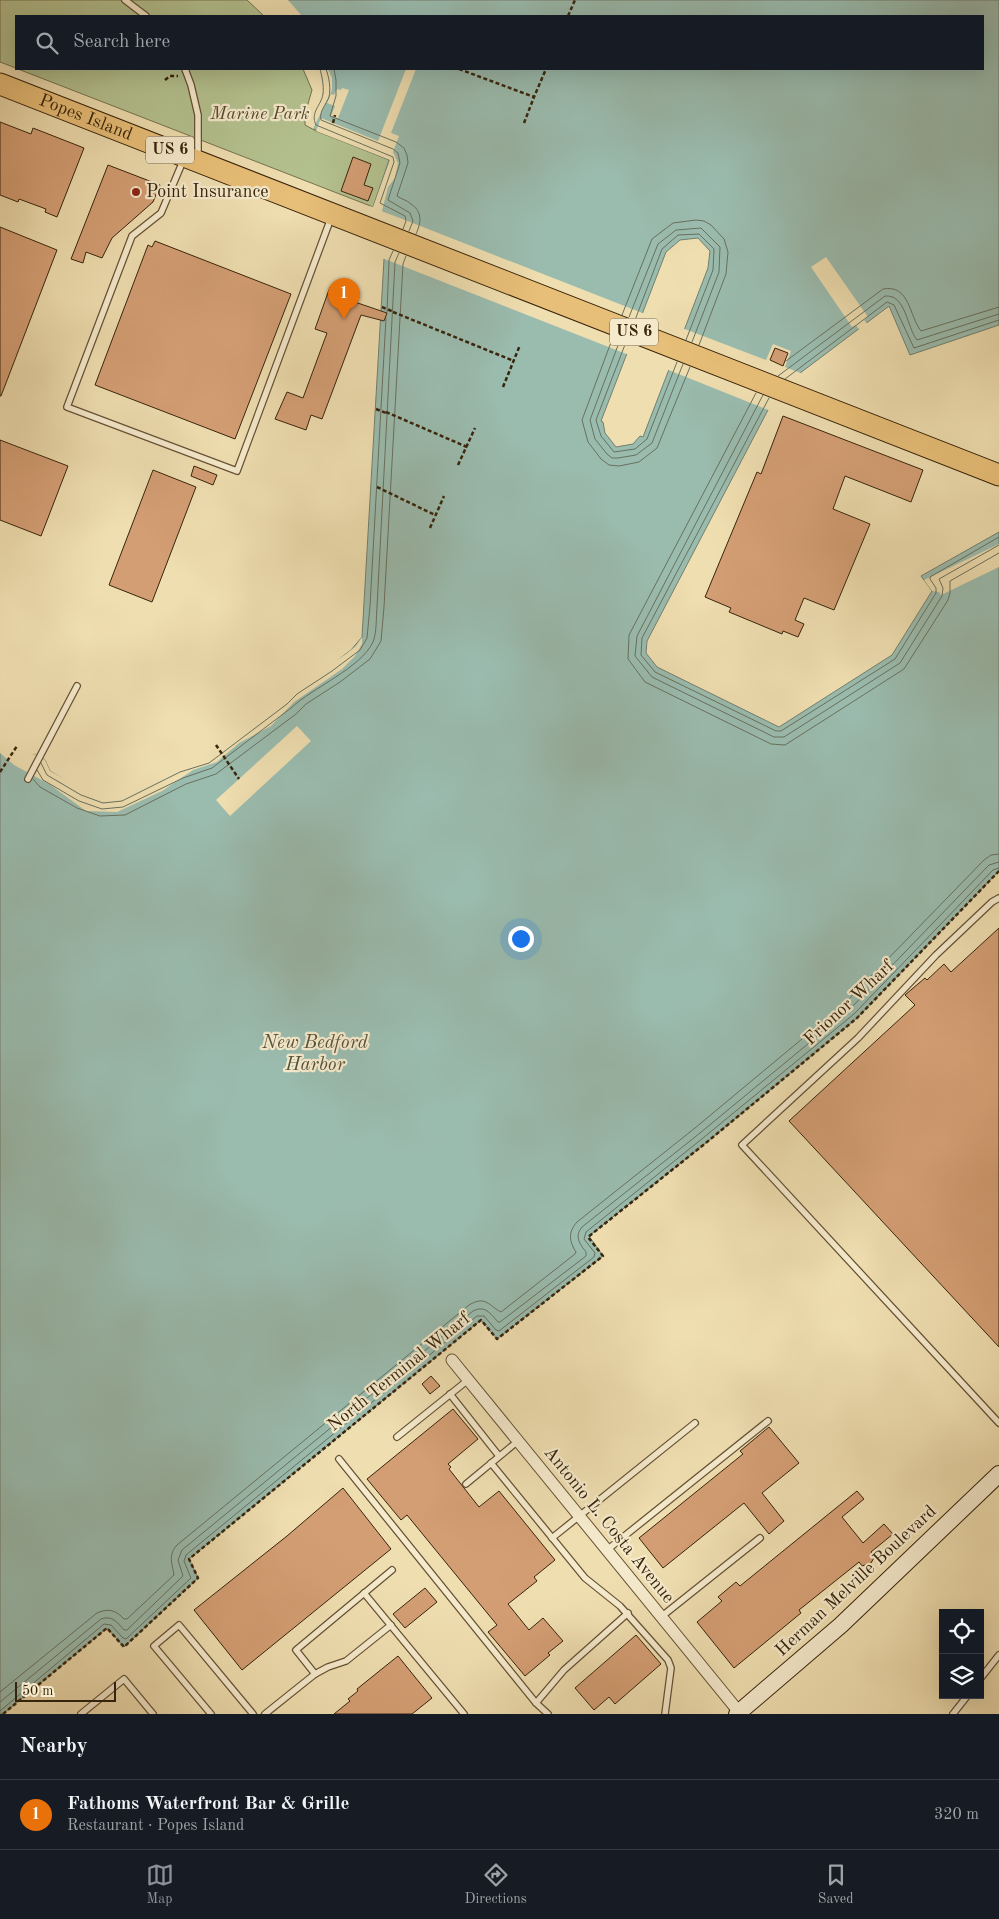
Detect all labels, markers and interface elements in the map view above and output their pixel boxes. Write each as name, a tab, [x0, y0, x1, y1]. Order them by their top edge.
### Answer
search box	[15, 15, 984, 70]
icon: search	[33, 29, 61, 57]
text: Search here	[73, 33, 170, 52]
street label: Popes Island	[37, 91, 135, 144]
park label: Marine Park	[209, 105, 310, 123]
road number: US 6	[146, 136, 194, 164]
place label: Point Insurance	[146, 183, 269, 201]
marker: Point Insurance	[130, 186, 142, 198]
pin: 1	[328, 278, 360, 319]
road number: US 6	[610, 318, 658, 346]
your location	[508, 926, 534, 952]
street label: Frionor Wharf	[801, 956, 898, 1049]
water label: New Bedford Harbor	[261, 1034, 369, 1075]
street label: North Terminal Wharf	[324, 1308, 474, 1435]
street label: Antonio L. Costa Avenue	[540, 1443, 678, 1607]
street label: Herman Melville Boulevard	[772, 1502, 940, 1660]
map controls	[939, 1609, 984, 1699]
button: locate	[939, 1609, 984, 1654]
button: layers	[939, 1654, 984, 1699]
scale bar	[15, 1679, 116, 1702]
text: 50 m	[22, 1684, 53, 1698]
text: Nearby	[20, 1736, 88, 1757]
text: Fathoms Waterfront Bar & Grille	[67, 1795, 349, 1814]
text: 1	[31, 1807, 41, 1823]
text: 320 m	[934, 1807, 979, 1823]
text: Restaurant · Popes Island	[67, 1818, 244, 1834]
tab: Map	[146, 1861, 174, 1908]
tab: Directions	[465, 1861, 527, 1908]
tab: Saved	[818, 1861, 853, 1908]

